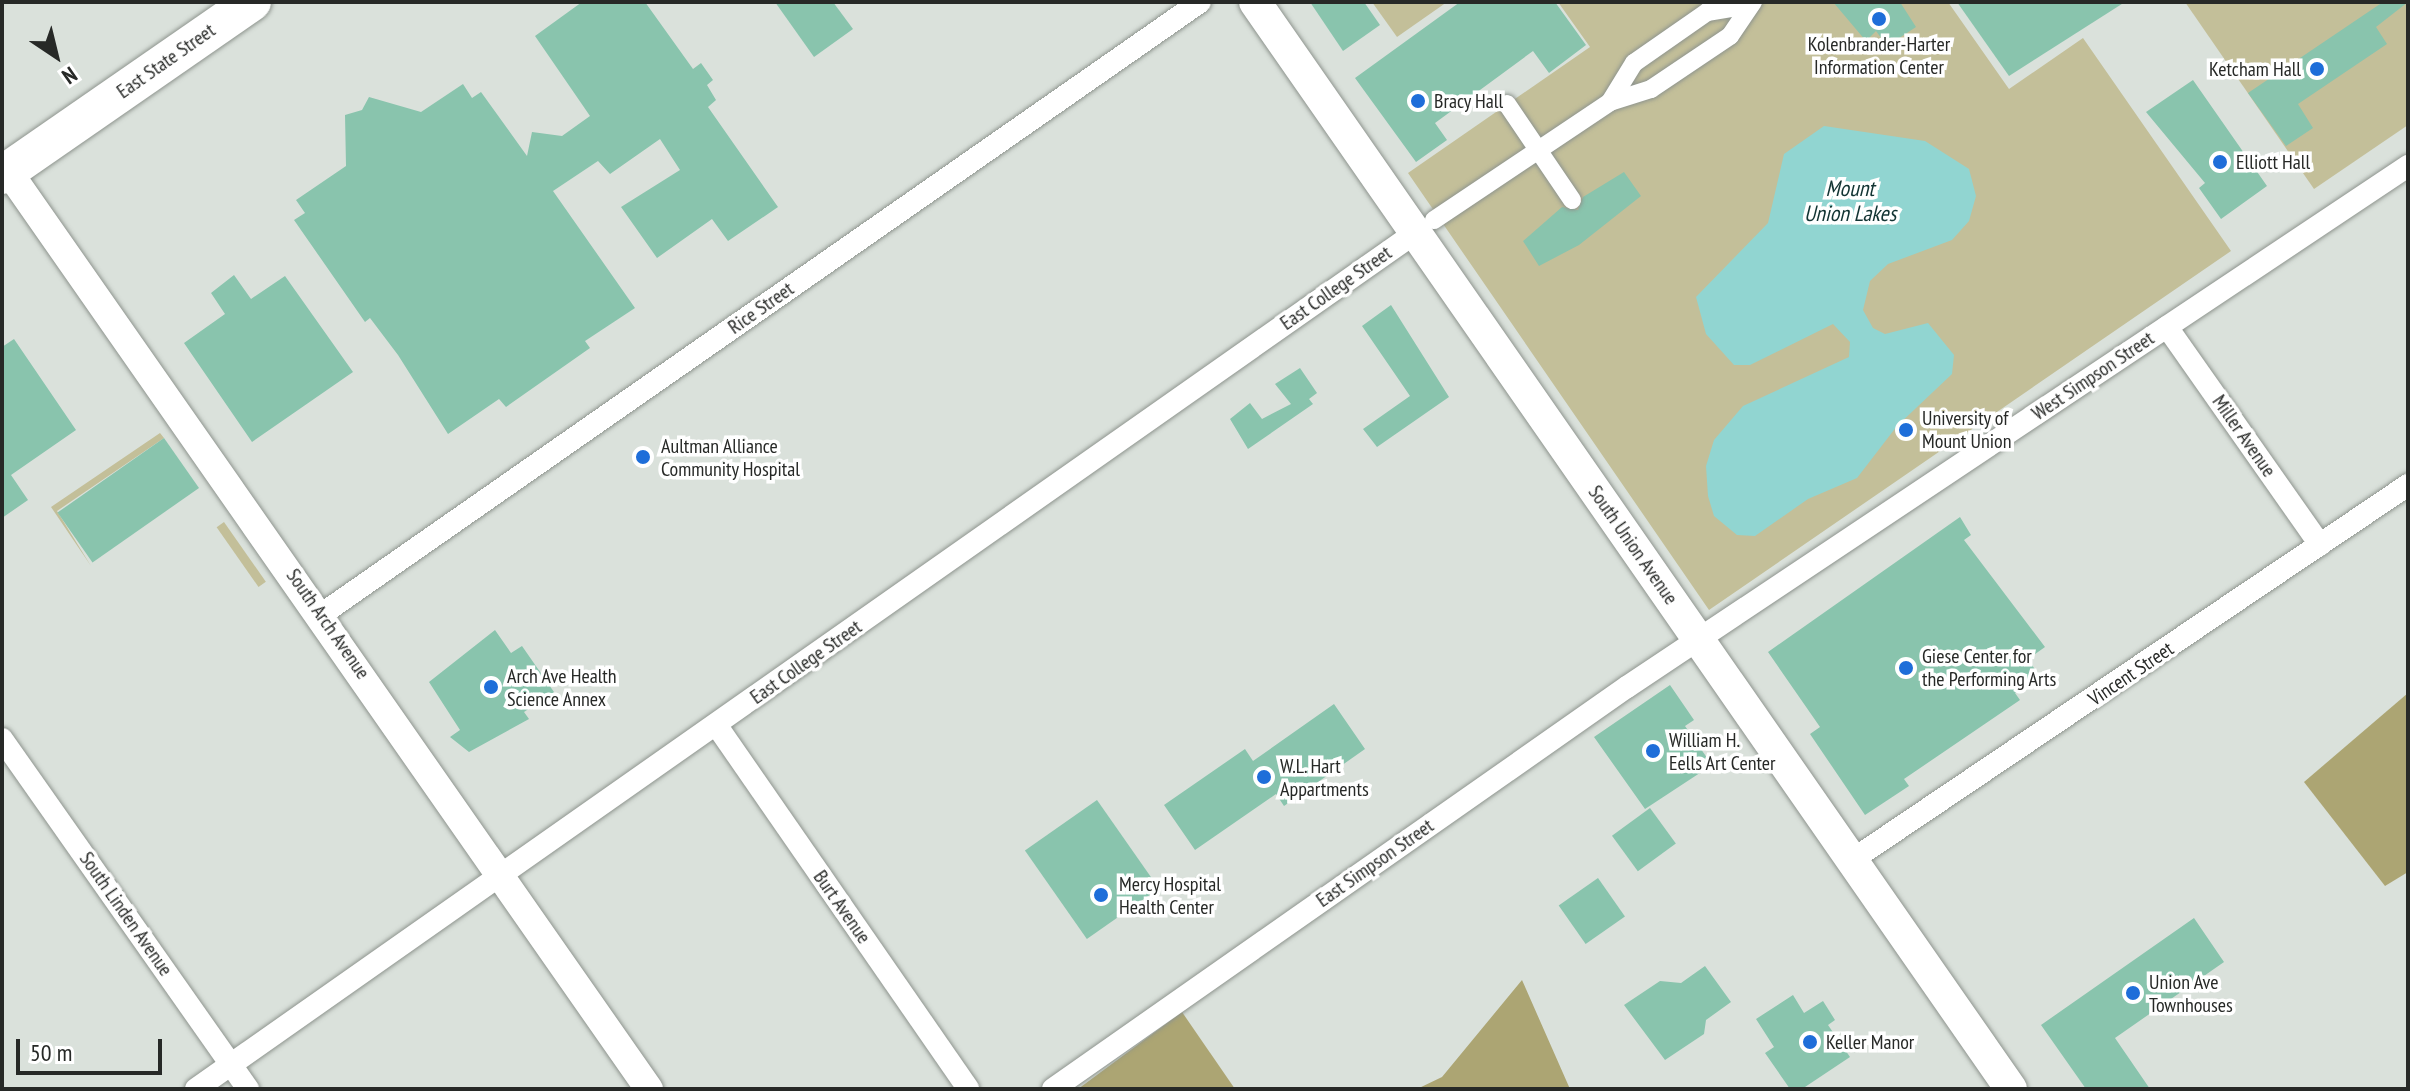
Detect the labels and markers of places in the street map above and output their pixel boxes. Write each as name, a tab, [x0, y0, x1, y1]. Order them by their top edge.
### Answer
marker: Kolenbrander-Harter Information Center	[1870, 10, 1888, 28]
place label: Kolenbrander-Harter Information Center	[1808, 32, 1950, 79]
place label: Ketcham Hall	[2209, 57, 2301, 81]
marker: Ketcham Hall	[2308, 60, 2326, 78]
place label: Bracy Hall	[1434, 89, 1504, 113]
marker: Bracy Hall	[1409, 92, 1427, 110]
place label: Elliott Hall	[2236, 150, 2310, 174]
marker: Elliott Hall	[2211, 153, 2229, 171]
place label: University of Mount Union	[1922, 406, 2012, 453]
marker: University of Mount Union	[1897, 421, 1915, 439]
place label: Aultman Alliance Community Hospital	[661, 434, 801, 481]
marker: Aultman Alliance Community Hospital	[632, 446, 654, 468]
place label: Giese Center for the Performing Arts	[1922, 644, 2057, 691]
marker: Giese Center for the Performing Arts	[1897, 659, 1915, 677]
place label: Arch Ave Health Science Annex	[507, 664, 617, 711]
marker: Arch Ave Health Science Annex	[482, 678, 500, 696]
place label: William H. Eells Art Center	[1669, 728, 1776, 775]
marker: William H. Eells Art Center	[1644, 742, 1662, 760]
place label: W.L. Hart Appartments	[1280, 754, 1369, 801]
marker: W.L. Hart Appartments	[1255, 768, 1273, 786]
place label: Mercy Hospital Health Center	[1119, 872, 1221, 919]
marker: Mercy Hospital Health Center	[1090, 884, 1112, 906]
place label: Union Ave Townhouses	[2149, 970, 2233, 1017]
marker: Union Ave Townhouses	[2124, 984, 2142, 1002]
place label: Keller Manor	[1826, 1030, 1914, 1054]
marker: Keller Manor	[1801, 1033, 1819, 1051]

